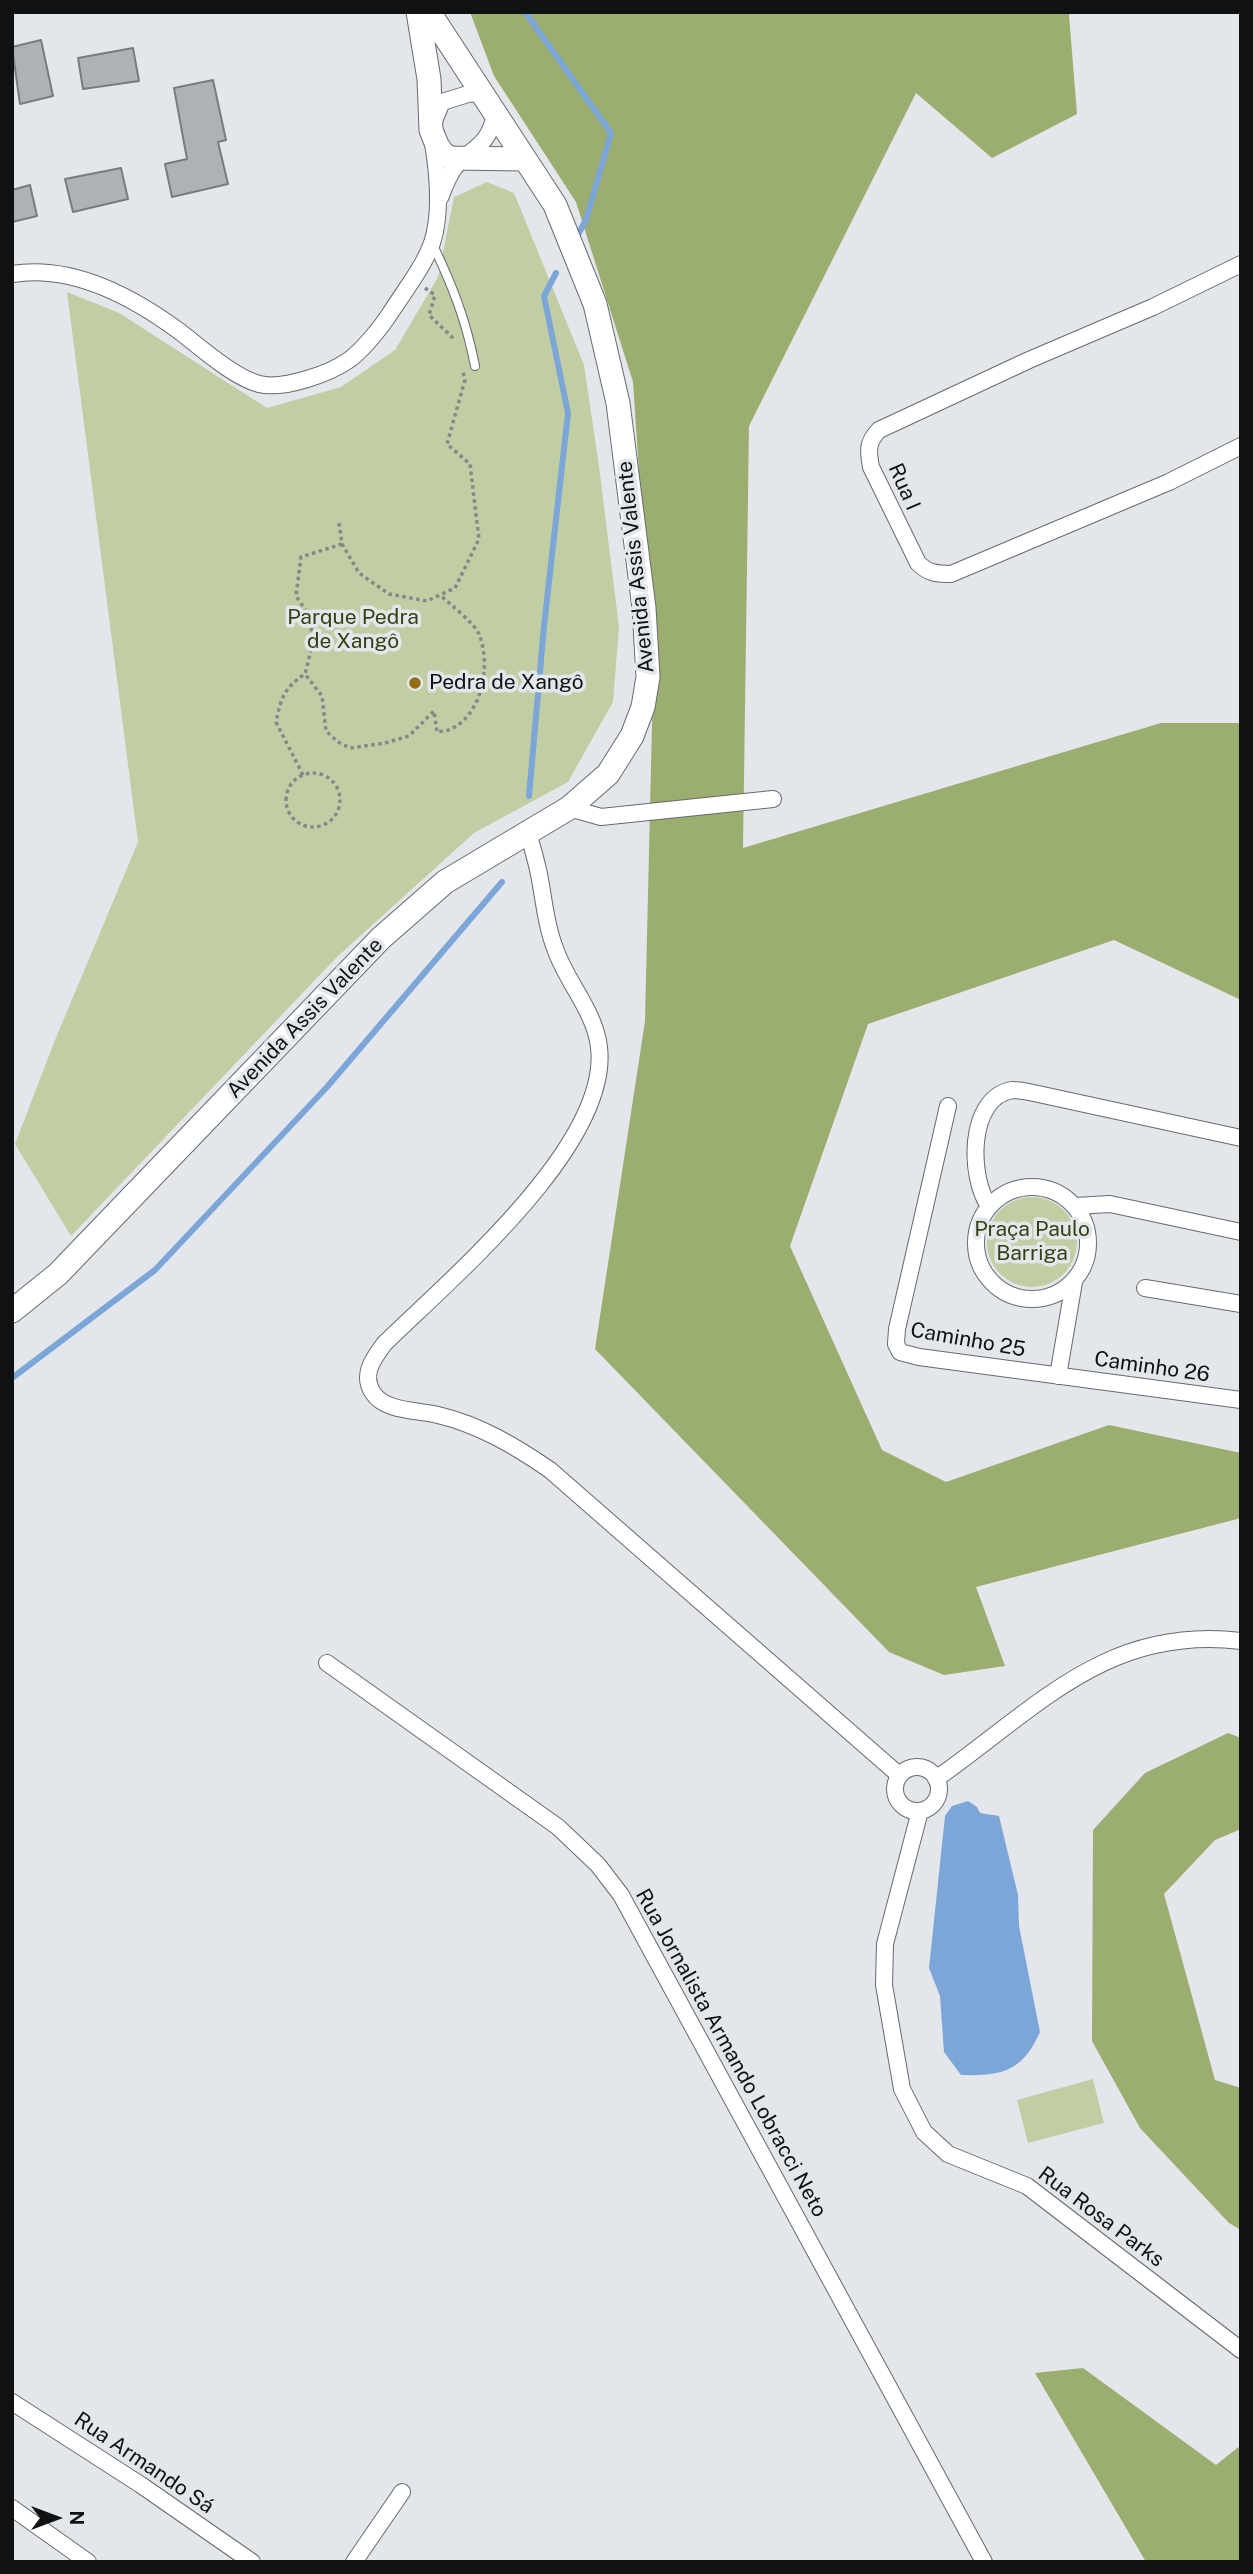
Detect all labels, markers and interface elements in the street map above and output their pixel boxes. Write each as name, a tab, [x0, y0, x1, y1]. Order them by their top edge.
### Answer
street label: Avenida Assis Valente	[612, 460, 660, 674]
street label: Rua I	[883, 460, 925, 514]
park label: Parque Pedra de Xangô	[287, 605, 419, 655]
place label: Pedra de Xangô	[429, 670, 584, 696]
marker: Pedra de Xangô	[407, 675, 423, 691]
street label: Avenida Assis Valente	[222, 933, 388, 1103]
park label: Praça Paulo Barriga	[974, 1217, 1090, 1267]
street label: Caminho 25	[908, 1317, 1028, 1363]
street label: Caminho 26	[1093, 1346, 1211, 1388]
street label: Rua Jornalista Armando Lobracci Neto	[630, 1884, 832, 2222]
street label: Rua Rosa Parks	[1033, 2161, 1169, 2273]
street label: Rua Armando Sá	[69, 2407, 219, 2519]
north arrow	[21, 2483, 91, 2553]
text: N	[66, 2511, 88, 2525]

